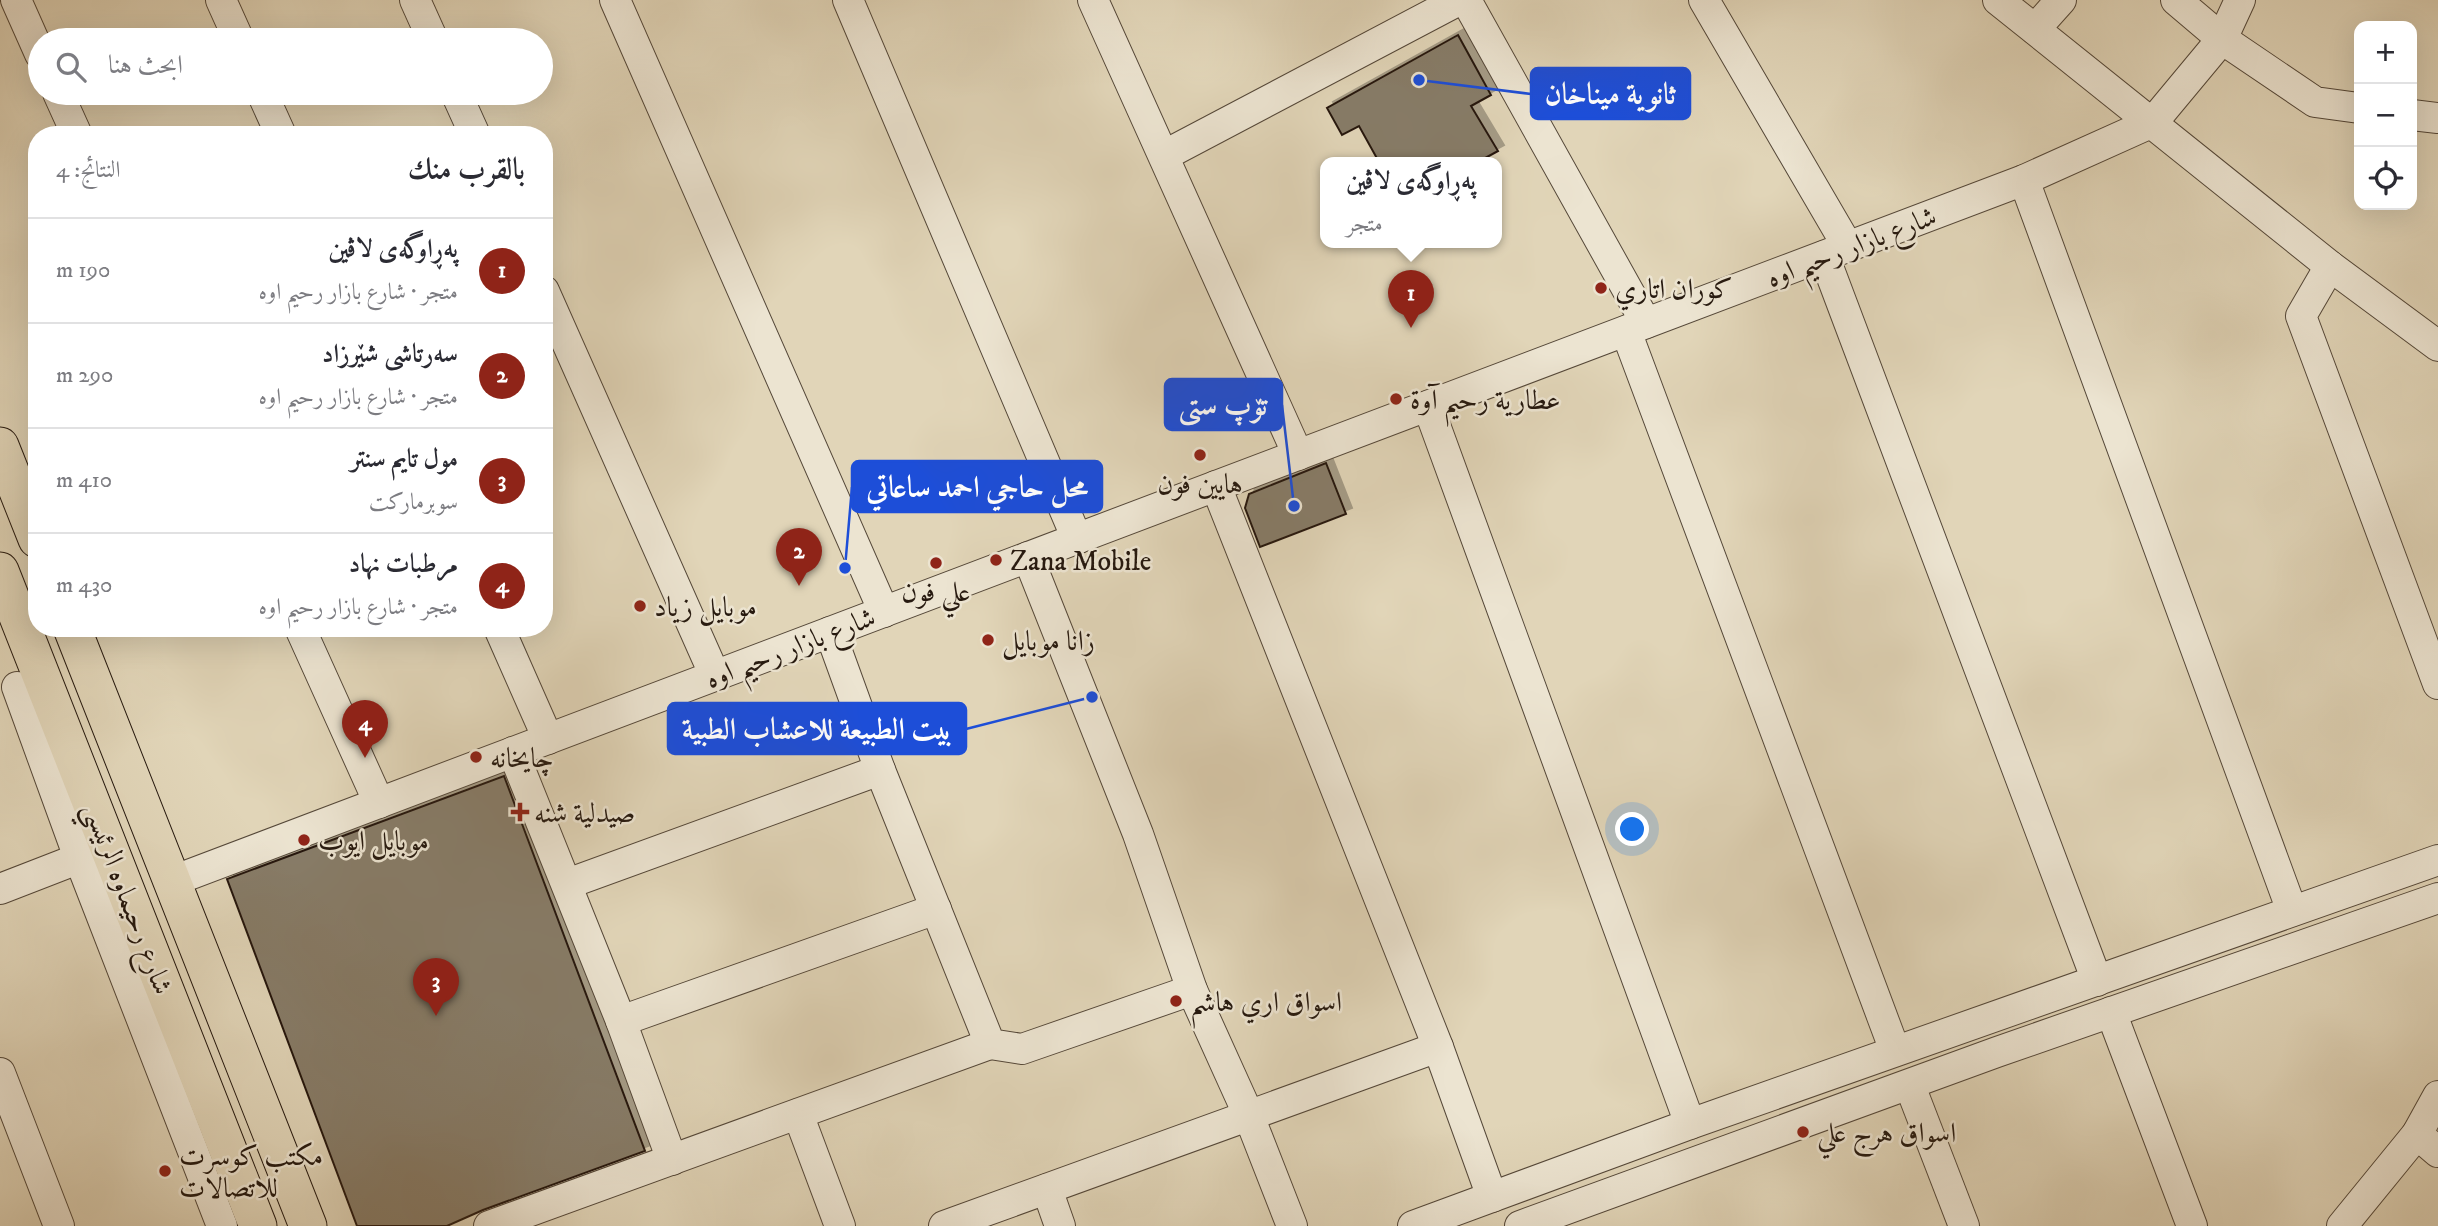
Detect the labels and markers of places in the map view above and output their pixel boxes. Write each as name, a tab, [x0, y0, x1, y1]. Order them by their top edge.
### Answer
callout: ثانوية ميناخان	[1531, 68, 1690, 119]
pin: 1	[1388, 270, 1434, 328]
place label: كوران اتاري	[1615, 272, 1733, 311]
marker: كوران اتاري	[1593, 280, 1609, 296]
callout: تۆپ ستی	[1165, 379, 1282, 430]
place label: عطارية رحيم آوة	[1410, 383, 1561, 427]
marker: عطارية رحيم آوة	[1388, 391, 1404, 407]
marker: هايين فون	[1192, 447, 1208, 463]
callout: محل حاجي احمد ساعاتي	[852, 461, 1102, 512]
place label: هايين فون	[1157, 467, 1243, 502]
pin: 2	[776, 528, 822, 586]
place label: Zana Mobile	[1010, 544, 1151, 579]
marker: Zana Mobile	[988, 552, 1004, 568]
marker: علي فون	[928, 555, 944, 571]
place label: علي فون	[901, 575, 971, 618]
place label: موبايل زياد	[654, 590, 757, 626]
marker: موبايل زياد	[632, 598, 648, 614]
place label: زانا موبايل	[1002, 624, 1095, 660]
marker: زانا موبايل	[980, 632, 996, 648]
pin: 4	[342, 700, 388, 758]
callout: بيت الطبيعة للاعشاب الطبية	[668, 703, 966, 754]
place label: چایخانە	[490, 741, 554, 777]
marker: چایخانە	[468, 749, 484, 765]
place label: صيدلية شنه	[534, 796, 635, 831]
marker: صيدلية شنه	[512, 804, 528, 820]
place label: موبايل ايوب	[318, 824, 429, 860]
marker: موبايل ايوب	[296, 832, 312, 848]
pin: 3	[413, 958, 459, 1016]
place label: اسواق اري هاشم	[1190, 985, 1342, 1029]
marker: اسواق اري هاشم	[1168, 993, 1184, 1009]
place label: اسواق هرج علي	[1817, 1116, 1956, 1159]
marker: اسواق هرج علي	[1795, 1124, 1811, 1140]
place label: مكتب كوسرت للاتصالات	[179, 1139, 323, 1206]
marker: مكتب كوسرت للاتصالات	[157, 1163, 173, 1179]

